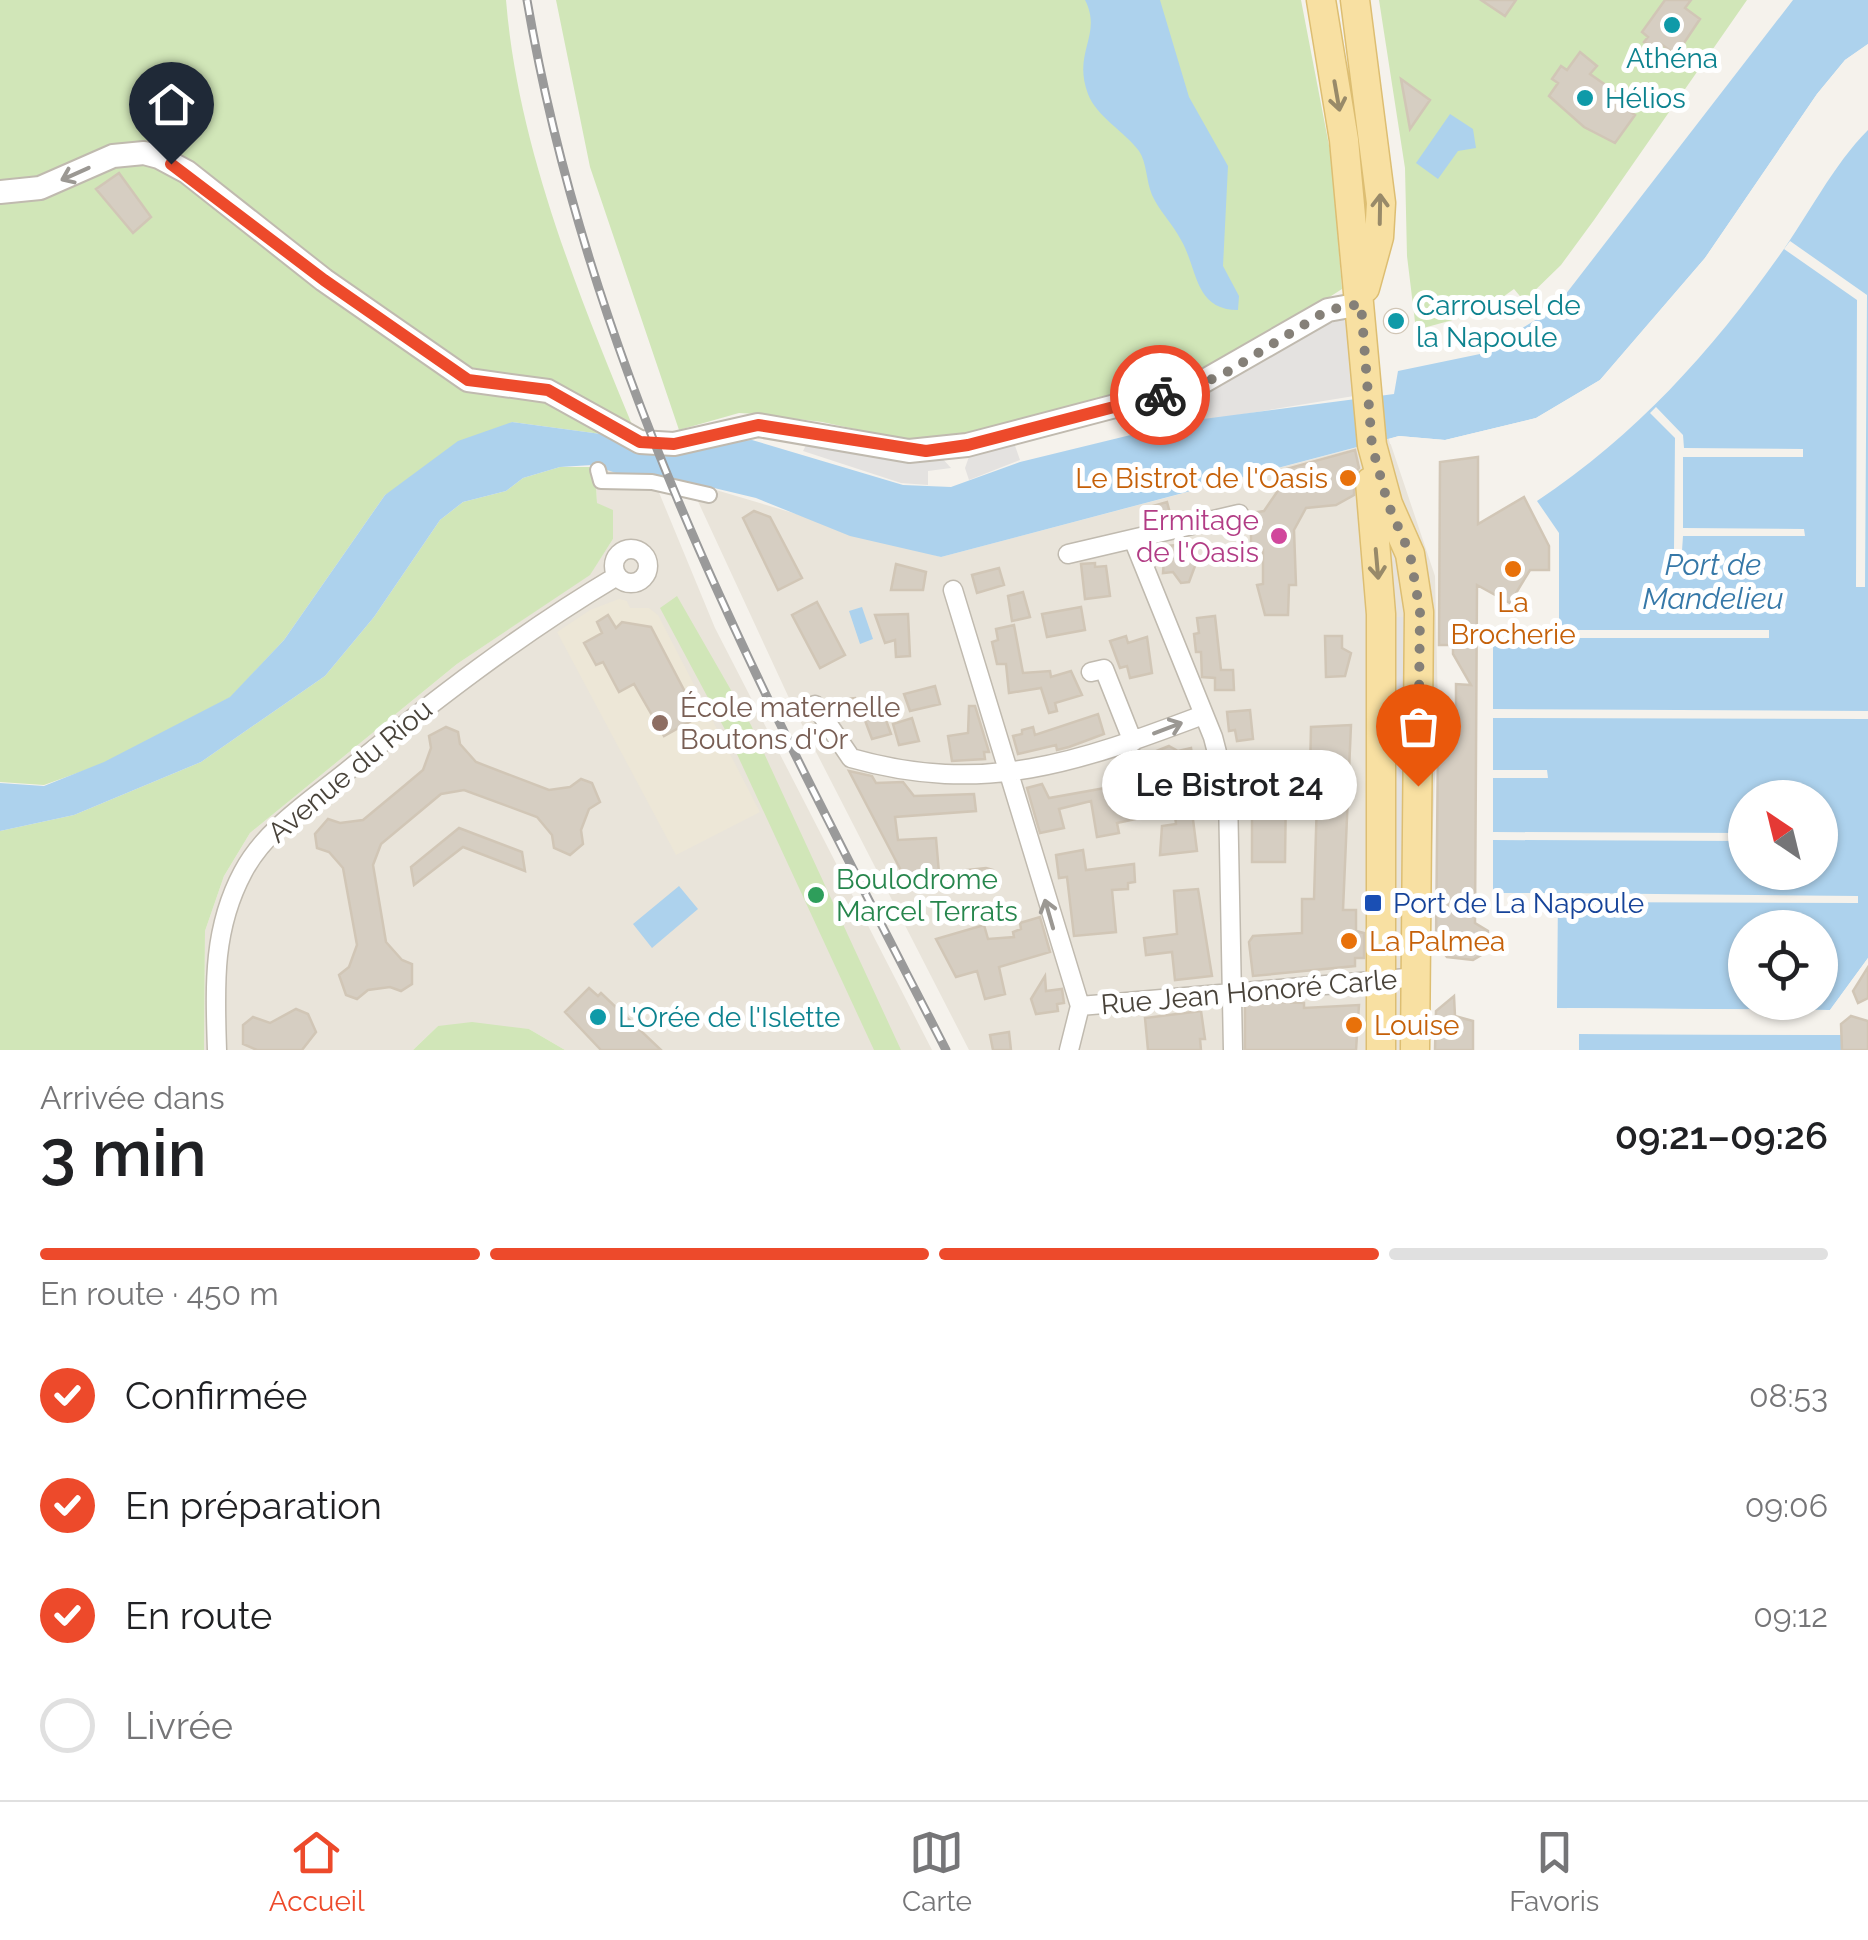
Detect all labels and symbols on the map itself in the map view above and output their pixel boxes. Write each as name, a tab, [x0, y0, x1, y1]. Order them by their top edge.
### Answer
marker: Athéna	[1661, 14, 1683, 36]
place label: Athéna	[1626, 42, 1718, 75]
pin	[129, 62, 214, 165]
one-way arrow	[1328, 79, 1347, 112]
place label: Hélios	[1605, 82, 1686, 115]
marker: Hélios	[1574, 87, 1596, 109]
one-way arrow	[60, 166, 91, 184]
one-way arrow	[1370, 193, 1389, 225]
place label: Carrousel de la Napoule	[1416, 289, 1581, 354]
marker: Carrousel de la Napoule	[1385, 310, 1407, 332]
courier	[1110, 345, 1210, 445]
place label: Le Bistrot de l'Oasis	[1075, 462, 1328, 495]
marker: Le Bistrot de l'Oasis	[1337, 467, 1359, 489]
place label: Ermitage de l'Oasis	[1136, 504, 1259, 569]
marker: Ermitage de l'Oasis	[1268, 525, 1290, 547]
water label: Port de Mandelieu	[1642, 547, 1784, 616]
one-way arrow	[1367, 548, 1386, 580]
marker: La Brocherie	[1502, 558, 1524, 580]
place label: La Brocherie	[1450, 586, 1576, 651]
pin	[1376, 684, 1461, 787]
place label: École maternelle Boutons d'Or	[680, 691, 900, 756]
street label: Avenue du Riou	[261, 693, 439, 849]
marker: École maternelle Boutons d'Or	[649, 712, 671, 734]
one-way arrow	[1152, 718, 1183, 736]
callout: Le Bistrot 24	[1103, 751, 1358, 821]
north arrow	[1728, 780, 1838, 890]
place label: Boulodrome Marcel Terrats	[836, 863, 1018, 928]
marker: Boulodrome Marcel Terrats	[805, 884, 827, 906]
place label: Port de La Napoule	[1393, 887, 1644, 920]
marker: Port de La Napoule	[1362, 892, 1384, 914]
one-way arrow	[1039, 899, 1057, 930]
place label: La Palmea	[1369, 925, 1505, 958]
marker: La Palmea	[1338, 930, 1360, 952]
street label: Rue Jean Honoré Carle	[1099, 963, 1399, 1021]
place label: L'Orée de l'Islette	[618, 1001, 840, 1034]
marker: L'Orée de l'Islette	[587, 1006, 609, 1028]
place label: Louise	[1374, 1009, 1459, 1042]
marker: Louise	[1343, 1014, 1365, 1036]

